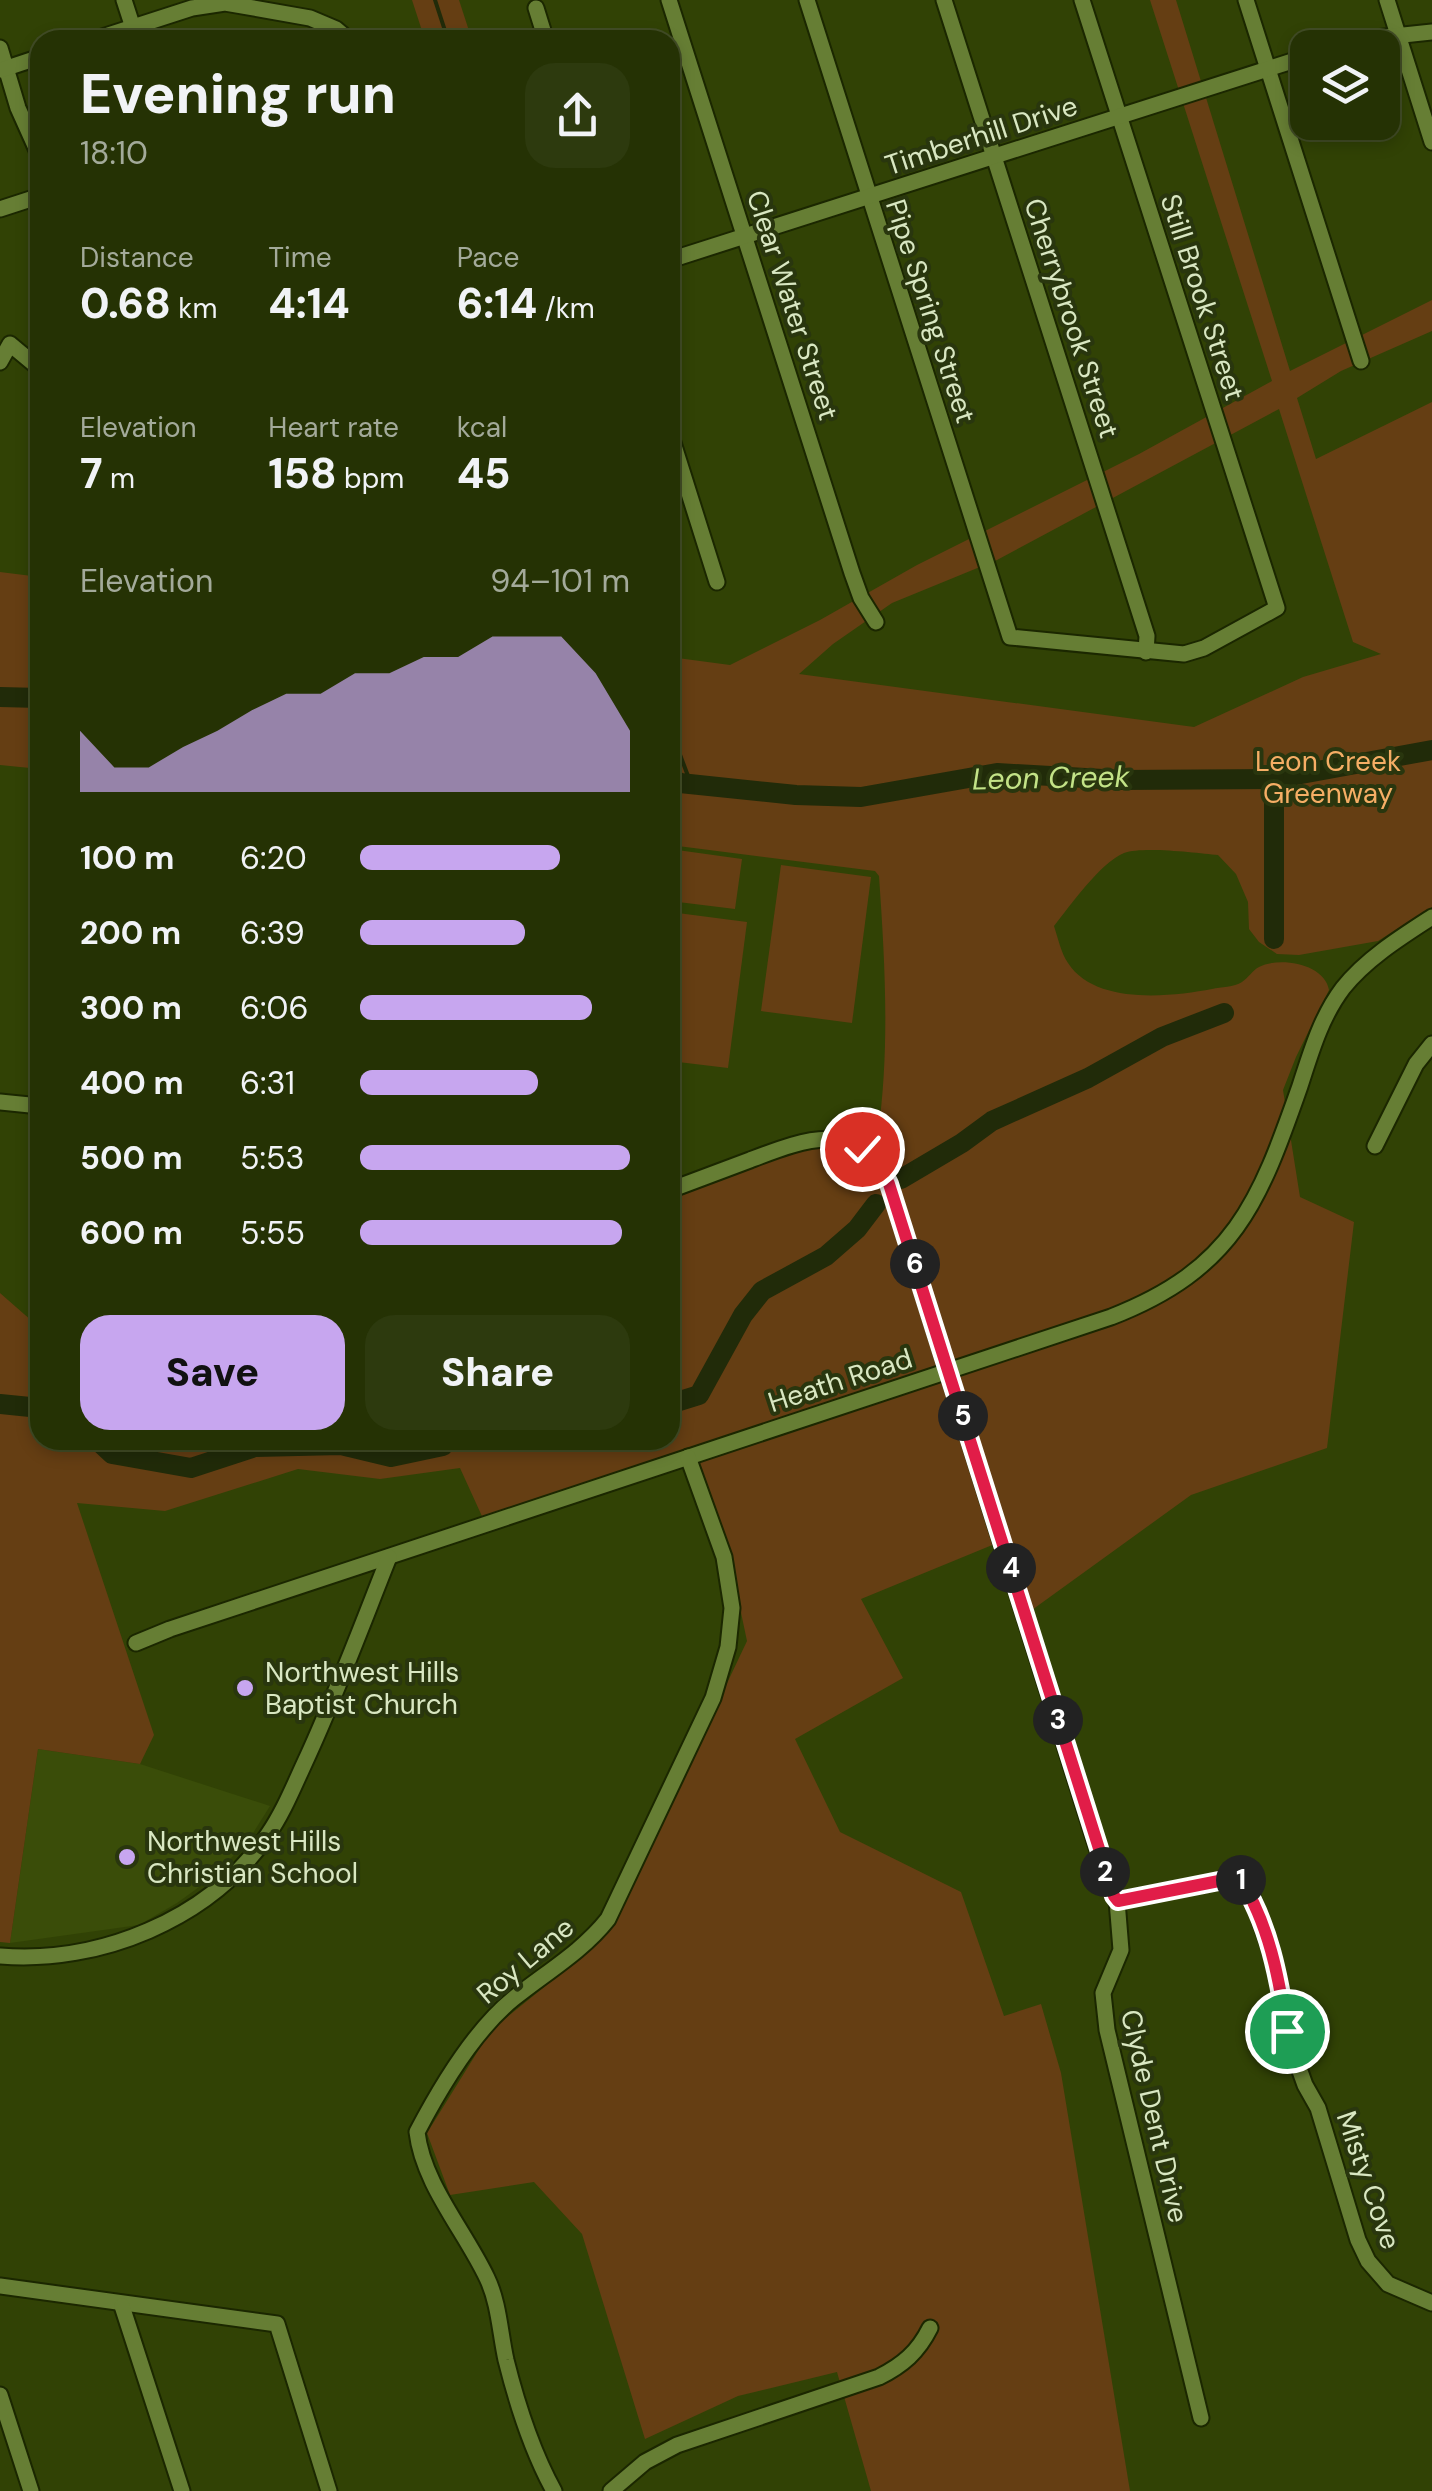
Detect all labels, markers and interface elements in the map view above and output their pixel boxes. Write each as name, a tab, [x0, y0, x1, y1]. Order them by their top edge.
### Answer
map controls	[1290, 30, 1400, 140]
button: layers	[1290, 30, 1400, 140]
text: Evening run	[80, 58, 396, 130]
button: share	[525, 63, 630, 168]
street label: Timberhill Drive	[880, 87, 1082, 184]
text: 18:10	[80, 132, 148, 174]
street label: Clear Water Street	[738, 186, 847, 425]
street label: Still Brook Street	[1152, 189, 1253, 405]
street label: Cherrybrook Street	[1015, 194, 1128, 443]
street label: Pipe Spring Street	[877, 195, 984, 428]
text: Distance	[80, 239, 194, 276]
text: Time	[268, 239, 332, 276]
text: Pace	[457, 239, 519, 276]
text: 0.68	[80, 276, 171, 331]
text: 4:14	[268, 276, 350, 331]
text: 6:14	[457, 276, 537, 331]
text: km	[171, 290, 217, 327]
text: /km	[537, 290, 595, 327]
text: Elevation	[80, 409, 197, 446]
text: Heart rate	[268, 409, 399, 446]
text: kcal	[457, 409, 507, 446]
text: 7	[80, 446, 103, 501]
text: 158	[268, 446, 337, 501]
text: 45	[457, 446, 510, 501]
text: m	[103, 460, 135, 497]
text: bpm	[337, 460, 404, 497]
text: Elevation	[80, 560, 213, 602]
text: 94–101 m	[490, 560, 630, 602]
park label: Leon Creek Greenway	[1255, 743, 1401, 812]
water label: Leon Creek	[972, 757, 1131, 798]
text: 100 m	[80, 837, 174, 879]
text: 6:20	[240, 837, 307, 879]
text: 200 m	[80, 912, 181, 954]
text: 6:39	[240, 912, 305, 954]
text: 300 m	[80, 987, 182, 1029]
text: 6:06	[240, 987, 309, 1029]
text: 400 m	[80, 1062, 184, 1104]
text: 6:31	[240, 1062, 295, 1104]
pin	[820, 1107, 905, 1192]
icon: check	[835, 1122, 890, 1177]
text: 500 m	[80, 1137, 183, 1179]
text: 5:53	[240, 1137, 304, 1179]
text: 600 m	[80, 1212, 183, 1254]
text: 5:55	[240, 1212, 305, 1254]
pin: 6	[890, 1239, 940, 1289]
text: 6	[906, 1245, 924, 1282]
button: Save	[80, 1315, 345, 1430]
button: Share	[365, 1315, 630, 1430]
street label: Heath Road	[763, 1340, 917, 1421]
pin: 5	[938, 1391, 988, 1441]
text: 5	[954, 1397, 972, 1434]
pin: 4	[986, 1543, 1036, 1593]
text: 4	[1002, 1549, 1020, 1586]
place label: Northwest Hills Baptist Church	[265, 1654, 459, 1723]
marker: Northwest Hills Baptist Church	[234, 1677, 256, 1699]
pin: 3	[1033, 1695, 1083, 1745]
text: 3	[1050, 1701, 1066, 1738]
place label: Northwest Hills Christian School	[147, 1823, 358, 1892]
marker: Northwest Hills Christian School	[116, 1846, 138, 1868]
pin: 2	[1080, 1847, 1130, 1897]
text: 2	[1097, 1853, 1113, 1890]
pin: 1	[1216, 1855, 1266, 1905]
text: 1	[1236, 1861, 1246, 1898]
street label: Roy Lane	[469, 1909, 582, 2012]
pin	[1245, 1989, 1330, 2074]
icon: arrive	[1260, 2004, 1315, 2059]
street label: Clyde Dent Drive	[1112, 2006, 1197, 2226]
street label: Misty Cove	[1328, 2106, 1409, 2254]

